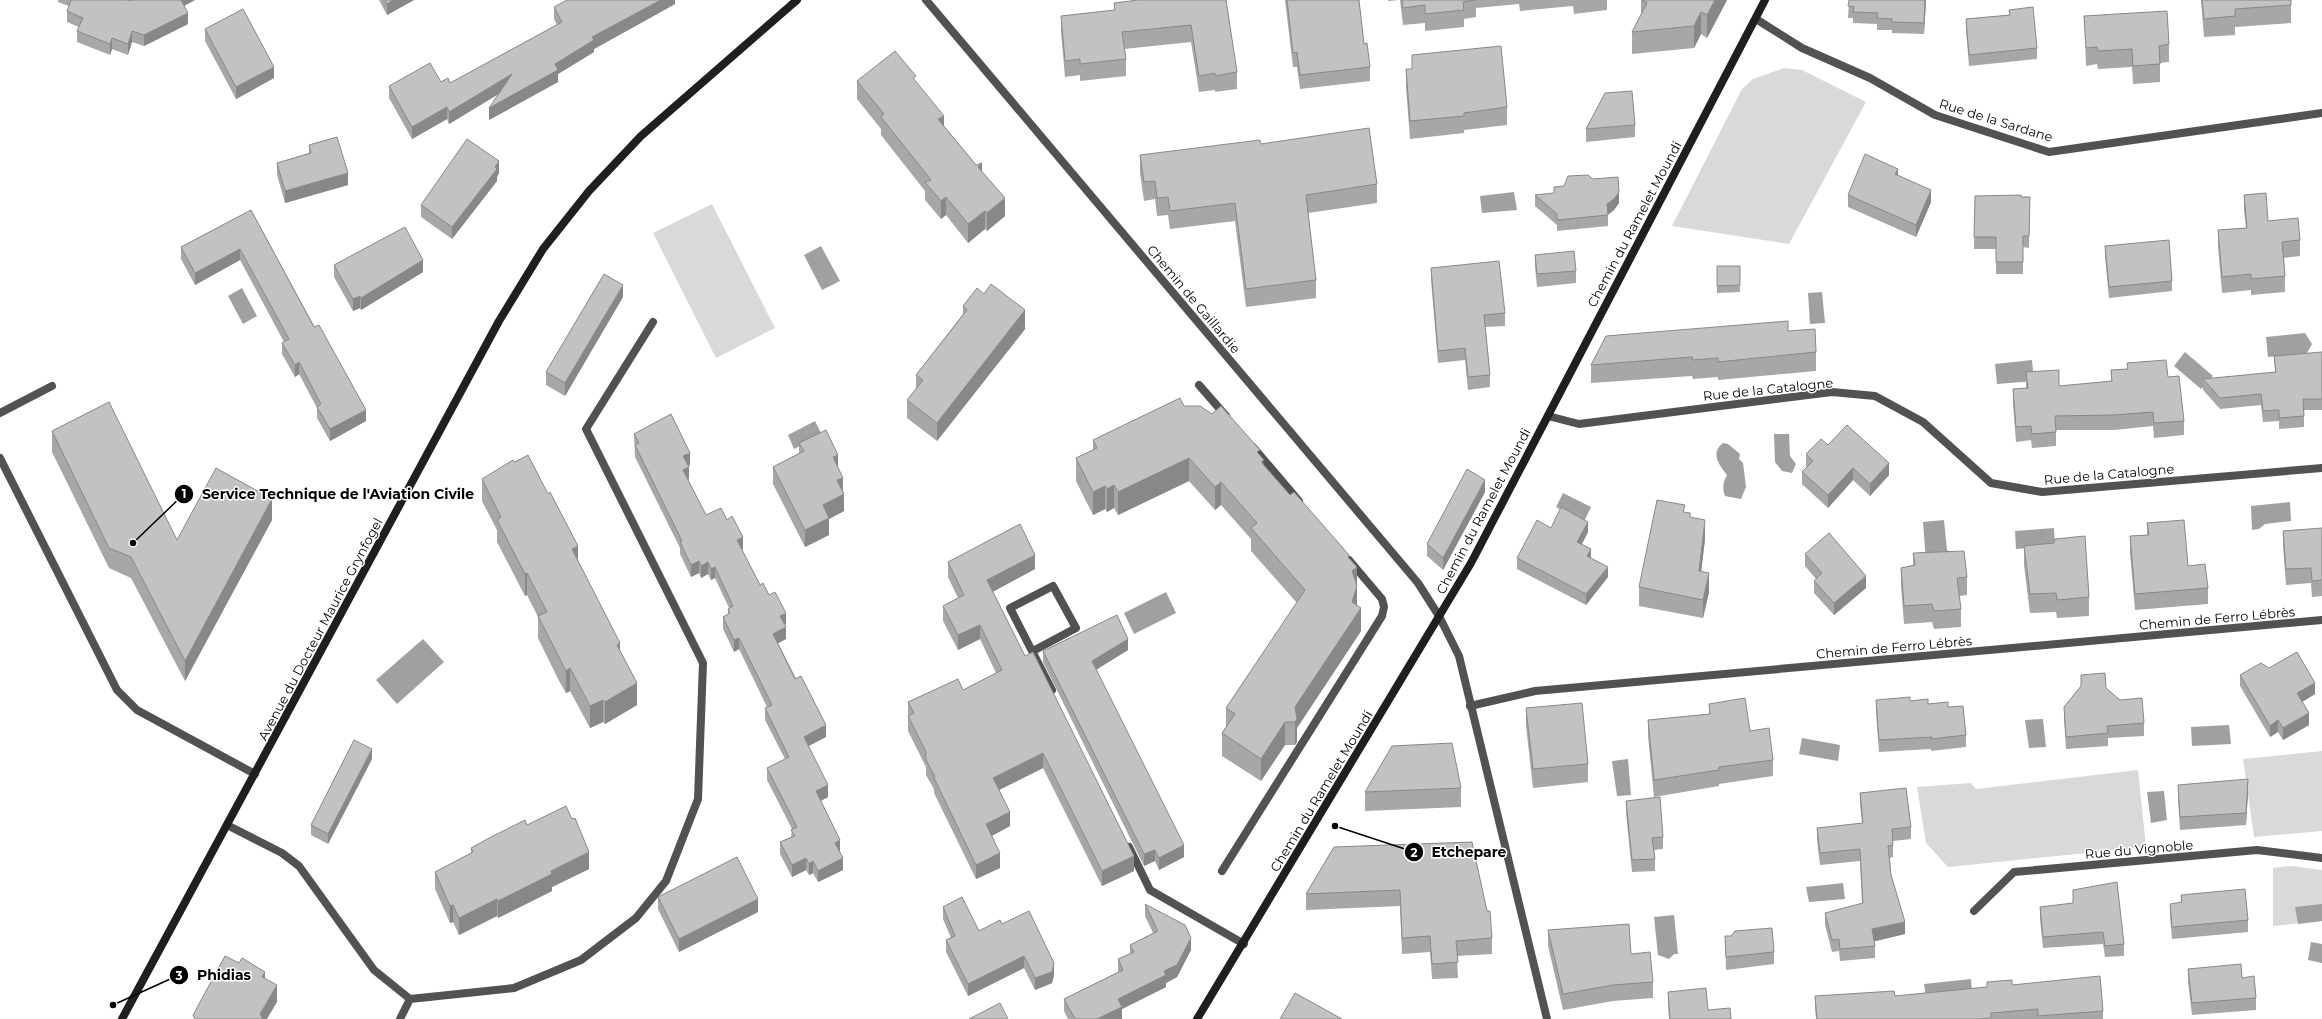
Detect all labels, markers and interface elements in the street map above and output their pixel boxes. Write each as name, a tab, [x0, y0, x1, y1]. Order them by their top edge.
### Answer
street label: Rue de la Sardane	[1937, 95, 2055, 145]
street label: Chemin du Ramelet Moundi	[1583, 138, 1685, 310]
street label: Chemin de Gaillardie	[1144, 242, 1244, 357]
street label: Rue de la Catalogne	[1702, 374, 1834, 404]
street label: Chemin du Ramelet Moundi	[1432, 425, 1534, 597]
street label: Rue de la Catalogne	[2043, 460, 2175, 488]
callout: Service Technique de l'Aviation Civile	[174, 481, 482, 507]
text: Service Technique de l'Aviation Civile	[202, 485, 474, 503]
text: 1	[182, 486, 186, 501]
street label: Avenue du Docteur Maurice Grynfogel	[254, 515, 386, 743]
street label: Chemin de Ferro Lébrès	[2138, 603, 2296, 633]
street label: Chemin de Ferro Lébrès	[1815, 632, 1973, 662]
street label: Chemin du Ramelet Moundi	[1266, 707, 1376, 875]
street label: Rue du Vignoble	[2084, 836, 2194, 862]
callout: Etchepare	[1404, 839, 1514, 865]
text: Etchepare	[1432, 843, 1507, 861]
text: 2	[1410, 845, 1418, 860]
callout: Phidias	[169, 962, 259, 988]
text: Phidias	[197, 966, 252, 984]
text: 3	[174, 968, 183, 983]

